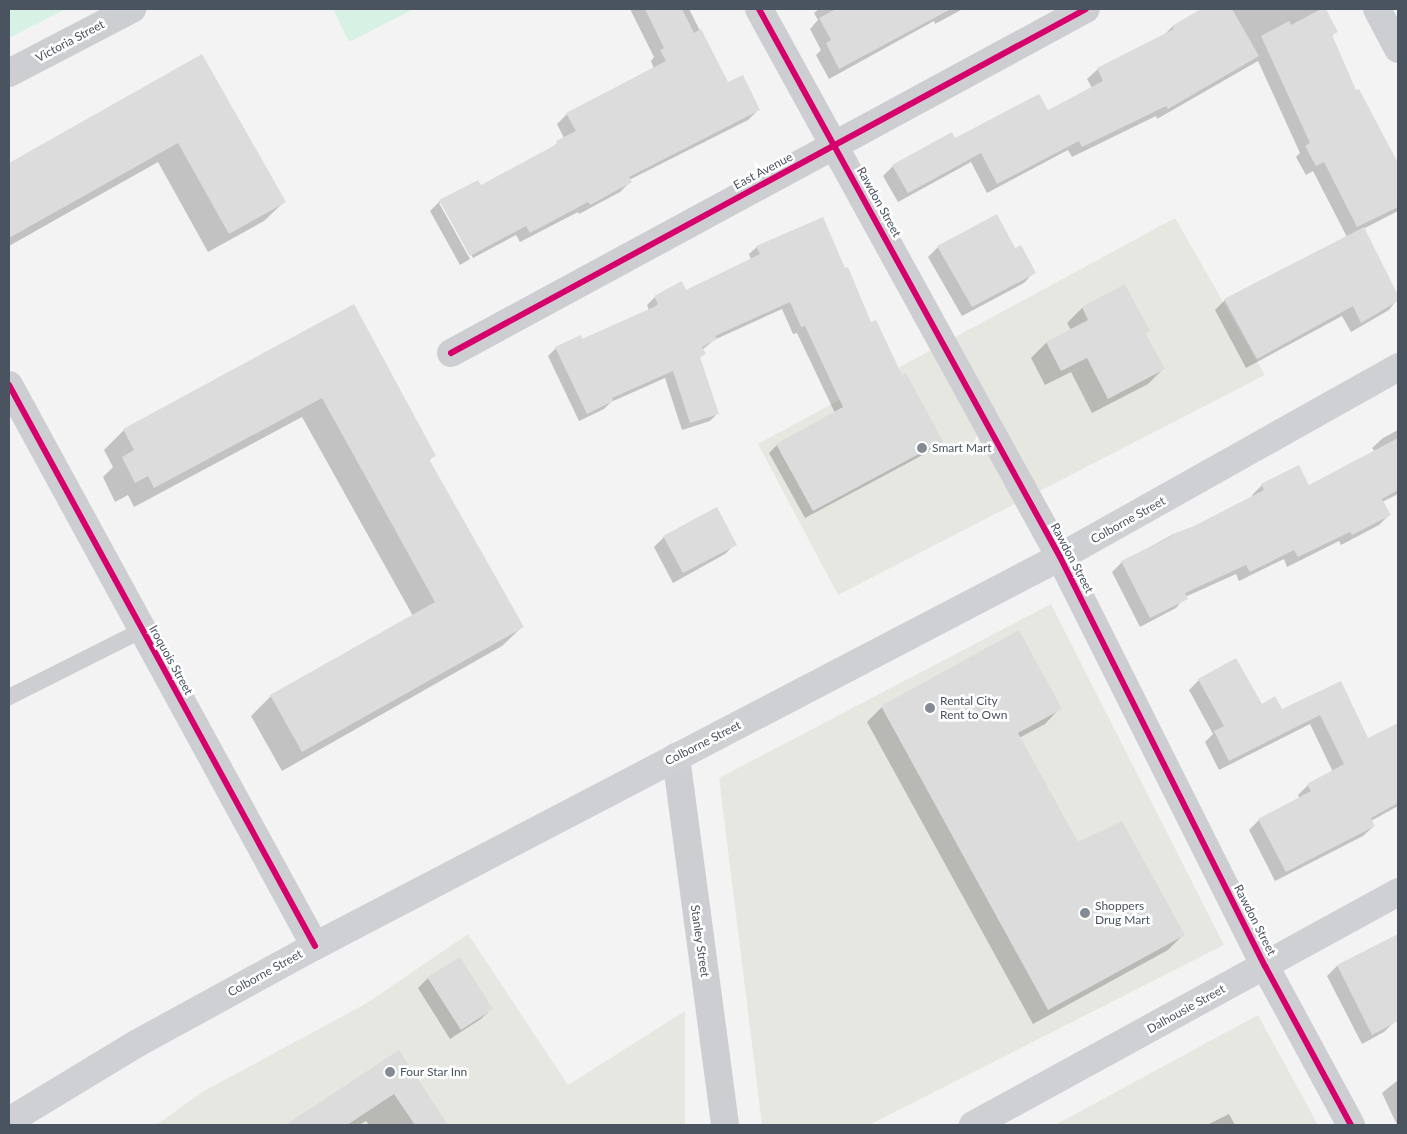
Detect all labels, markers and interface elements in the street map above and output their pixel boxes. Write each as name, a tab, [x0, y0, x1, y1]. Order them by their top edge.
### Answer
street label: Victoria Street	[33, 17, 107, 65]
street label: East Avenue	[731, 149, 795, 193]
street label: Rawdon Street	[854, 165, 904, 239]
place label: Smart Mart	[932, 441, 992, 455]
marker: Smart Mart	[916, 442, 928, 454]
street label: Colborne Street	[1088, 494, 1168, 546]
street label: Rawdon Street	[1047, 520, 1097, 596]
street label: Iroquois Street	[146, 623, 196, 697]
place label: Rental City Rent to Own	[940, 694, 1007, 722]
marker: Rental City Rent to Own	[924, 702, 936, 714]
street label: Colborne Street	[663, 718, 743, 768]
street label: Rawdon Street	[1231, 882, 1279, 958]
place label: Shoppers Drug Mart	[1095, 899, 1150, 927]
street label: Stanley Street	[688, 904, 712, 978]
marker: Shoppers Drug Mart	[1079, 907, 1091, 919]
street label: Colborne Street	[225, 947, 305, 999]
street label: Dalhousie Street	[1144, 982, 1228, 1036]
place label: Four Star Inn	[400, 1065, 468, 1079]
marker: Four Star Inn	[384, 1066, 396, 1078]

